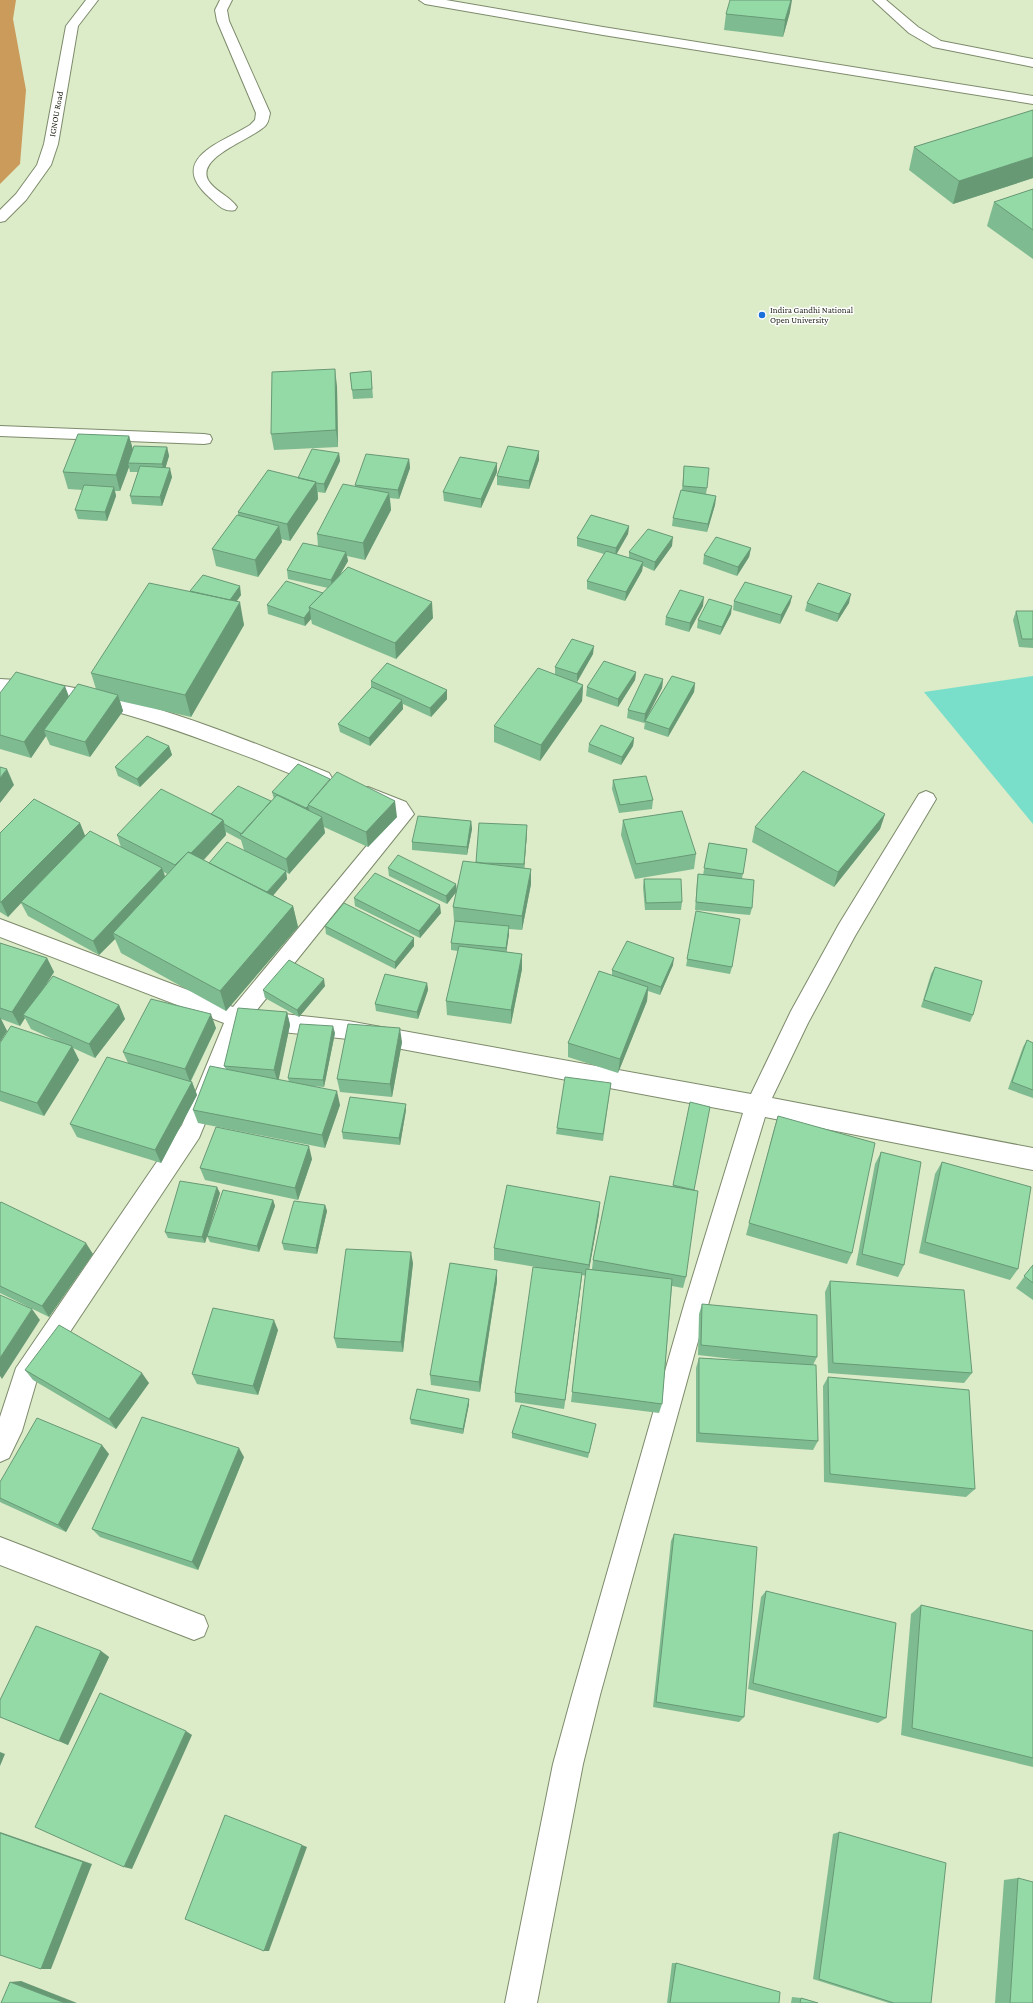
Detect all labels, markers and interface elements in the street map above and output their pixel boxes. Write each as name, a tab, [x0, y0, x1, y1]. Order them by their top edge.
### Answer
street label: IGNOU Road	[47, 90, 65, 138]
place label: Indira Gandhi National Open University	[770, 305, 854, 325]
marker: Indira Gandhi National Open University	[757, 310, 767, 320]

